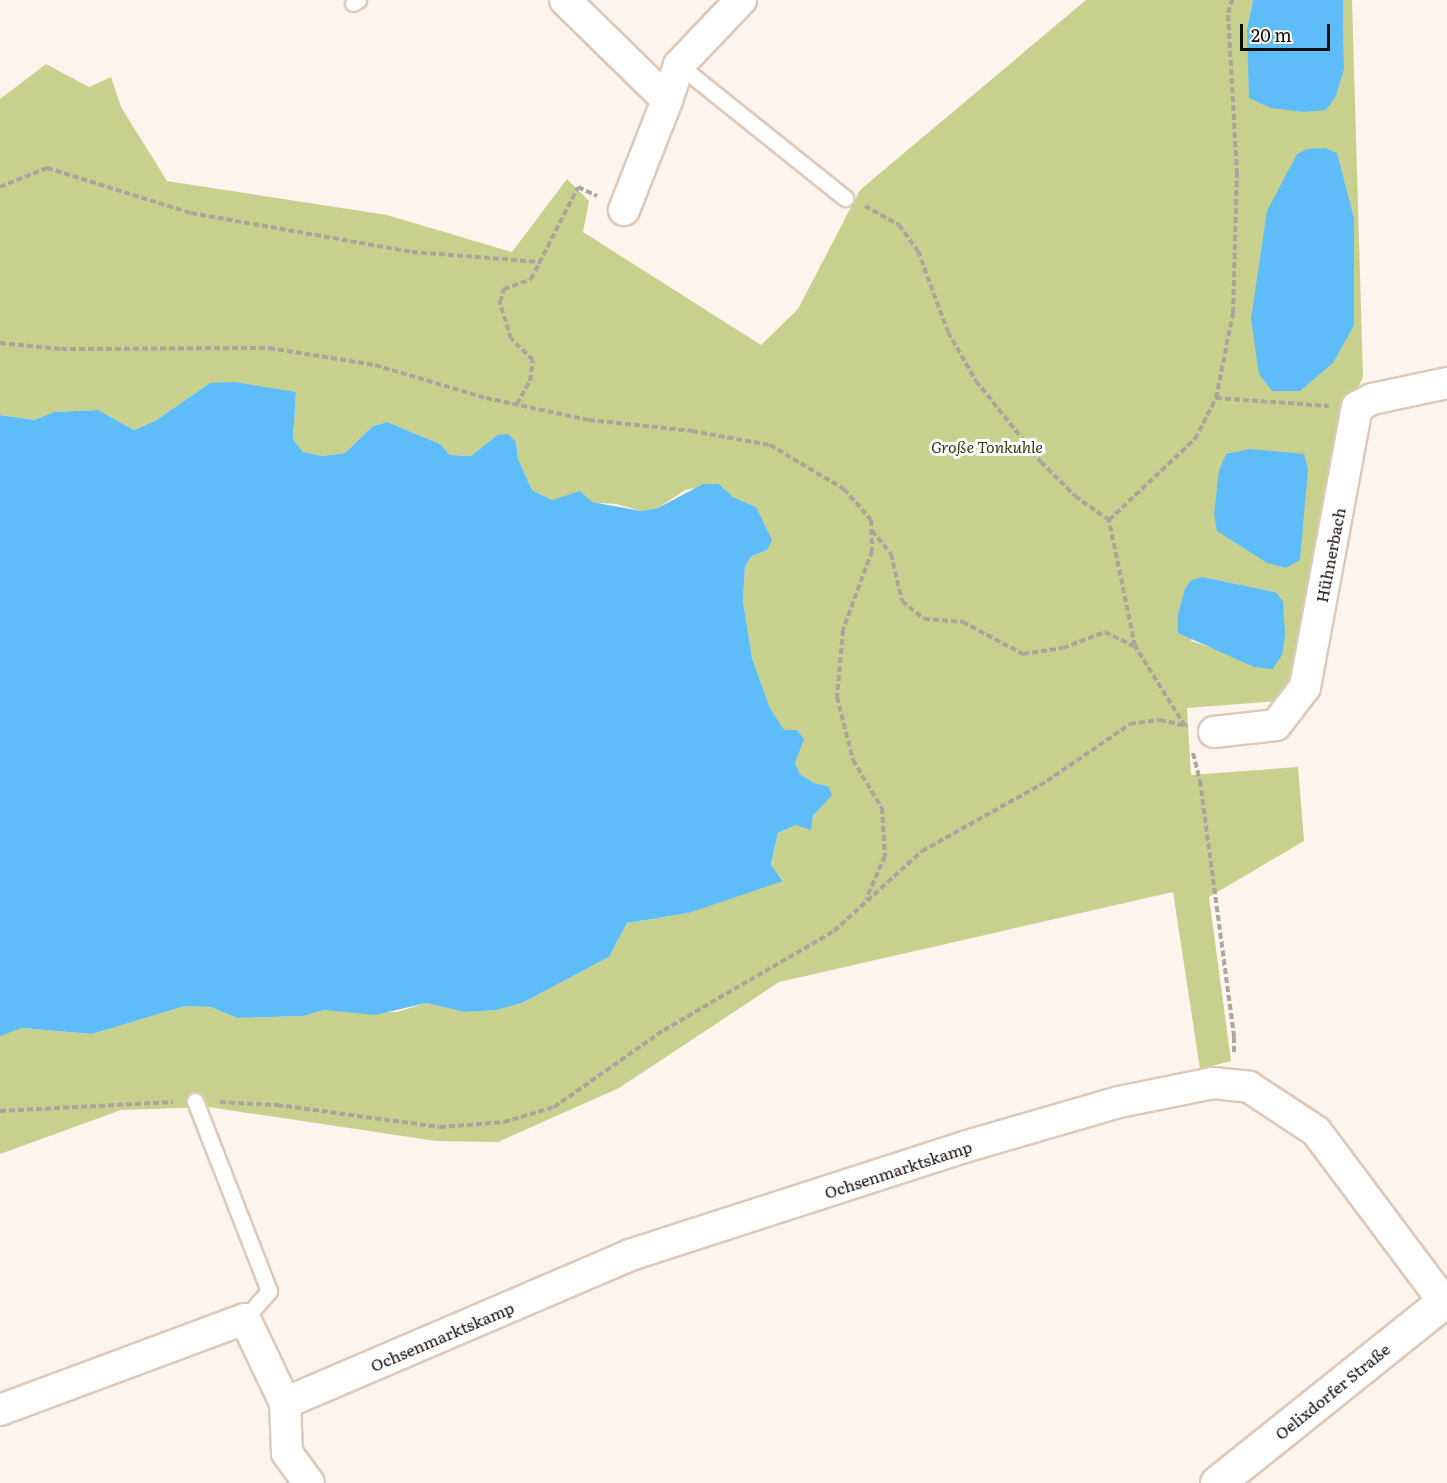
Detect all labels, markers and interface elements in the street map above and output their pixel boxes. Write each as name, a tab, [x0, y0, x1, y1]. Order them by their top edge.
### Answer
scale bar	[1243, 12, 1333, 50]
text: 20 m	[1251, 21, 1292, 48]
park label: Große Tonkuhle	[931, 436, 1043, 456]
street label: Hühnerbach	[1311, 506, 1349, 604]
street label: Ochsenmarktskamp	[822, 1136, 974, 1202]
street label: Ochsenmarktskamp	[367, 1297, 517, 1375]
street label: Oelixdorfer Straße	[1271, 1339, 1393, 1443]

